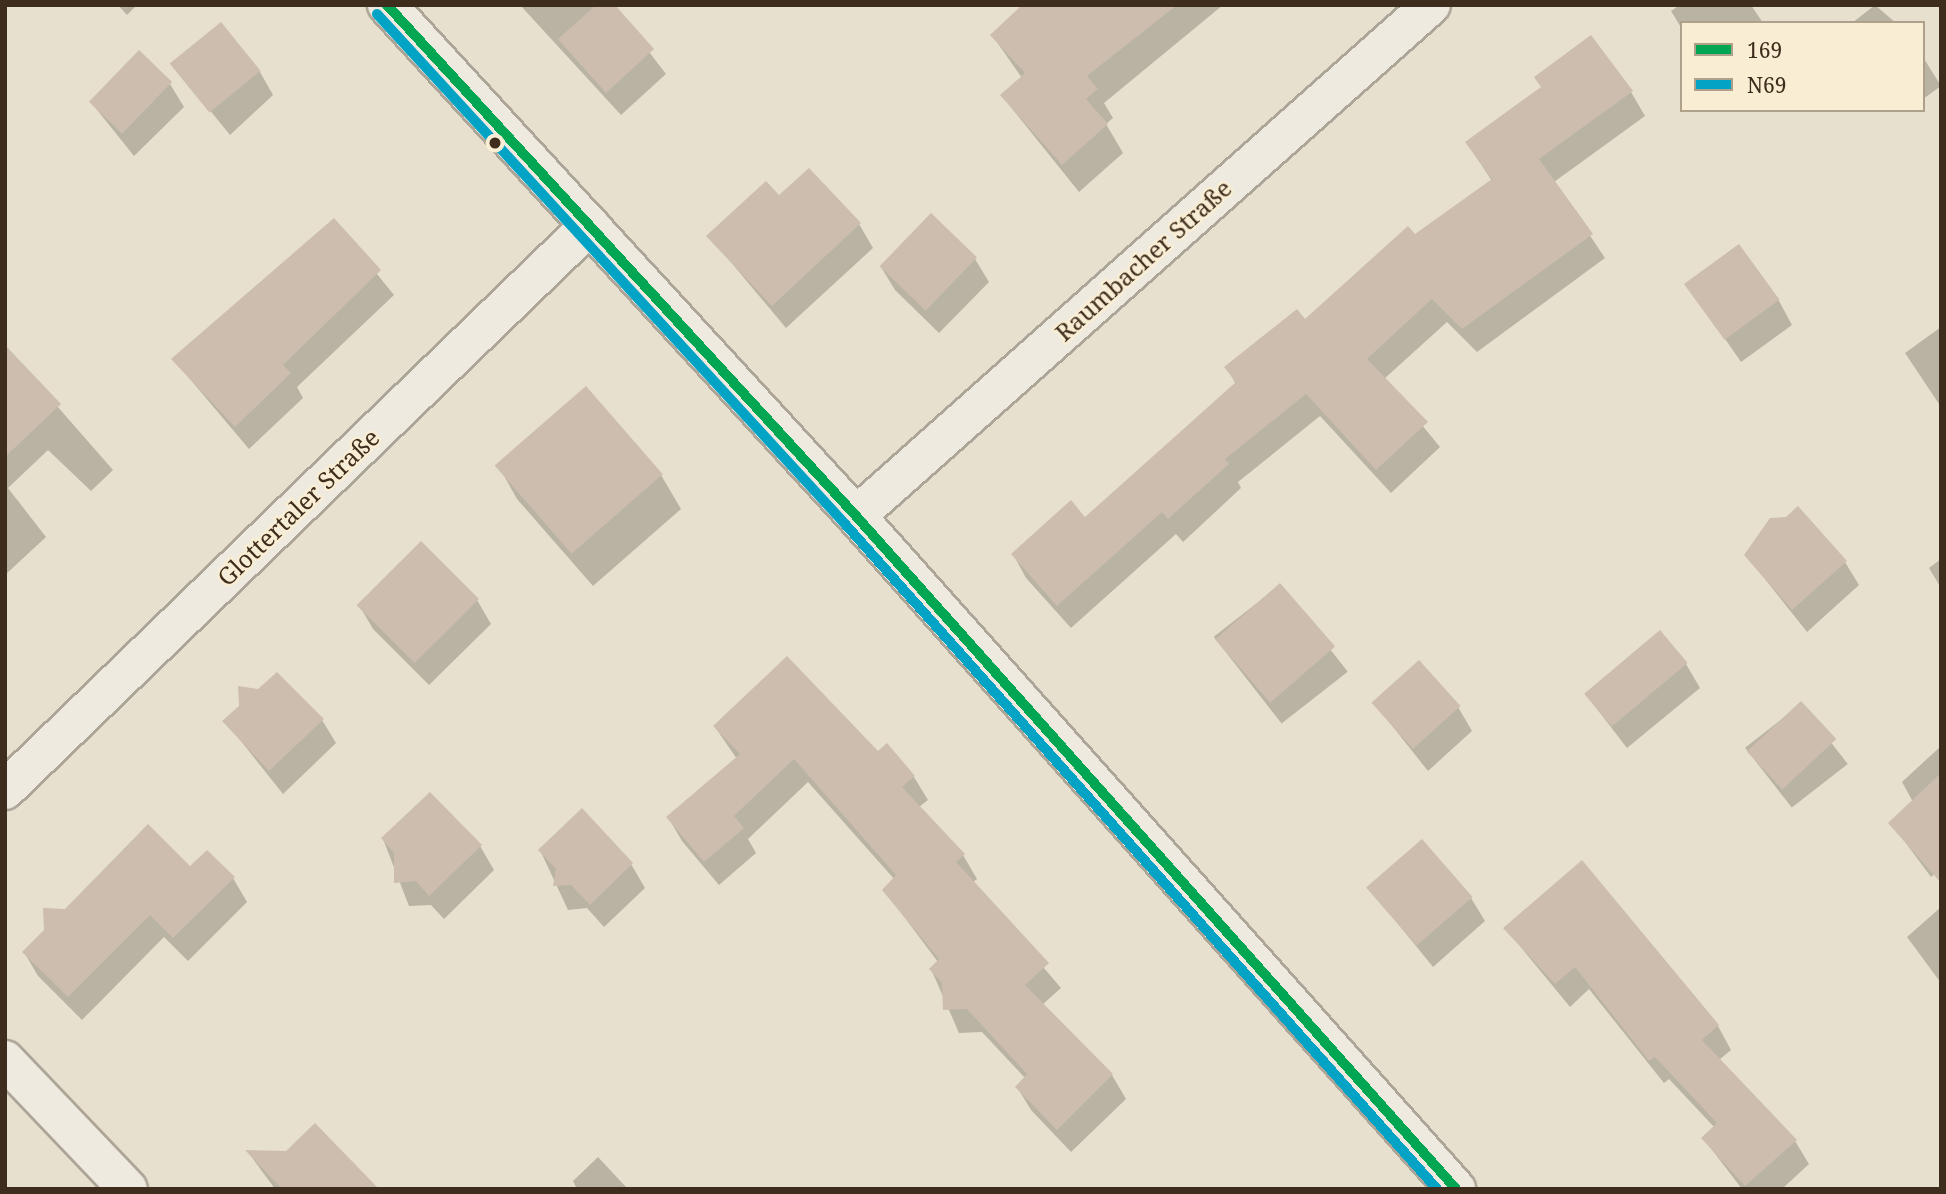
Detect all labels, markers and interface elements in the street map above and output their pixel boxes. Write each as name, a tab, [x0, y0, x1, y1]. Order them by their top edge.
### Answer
legend	[1680, 21, 1925, 112]
text: 169	[1747, 36, 1782, 64]
text: N69	[1747, 71, 1787, 99]
unlabelled marker	[488, 136, 502, 150]
street label: Raumbacher Straße	[1049, 173, 1237, 347]
street label: Glottertaler Straße	[211, 423, 385, 591]

